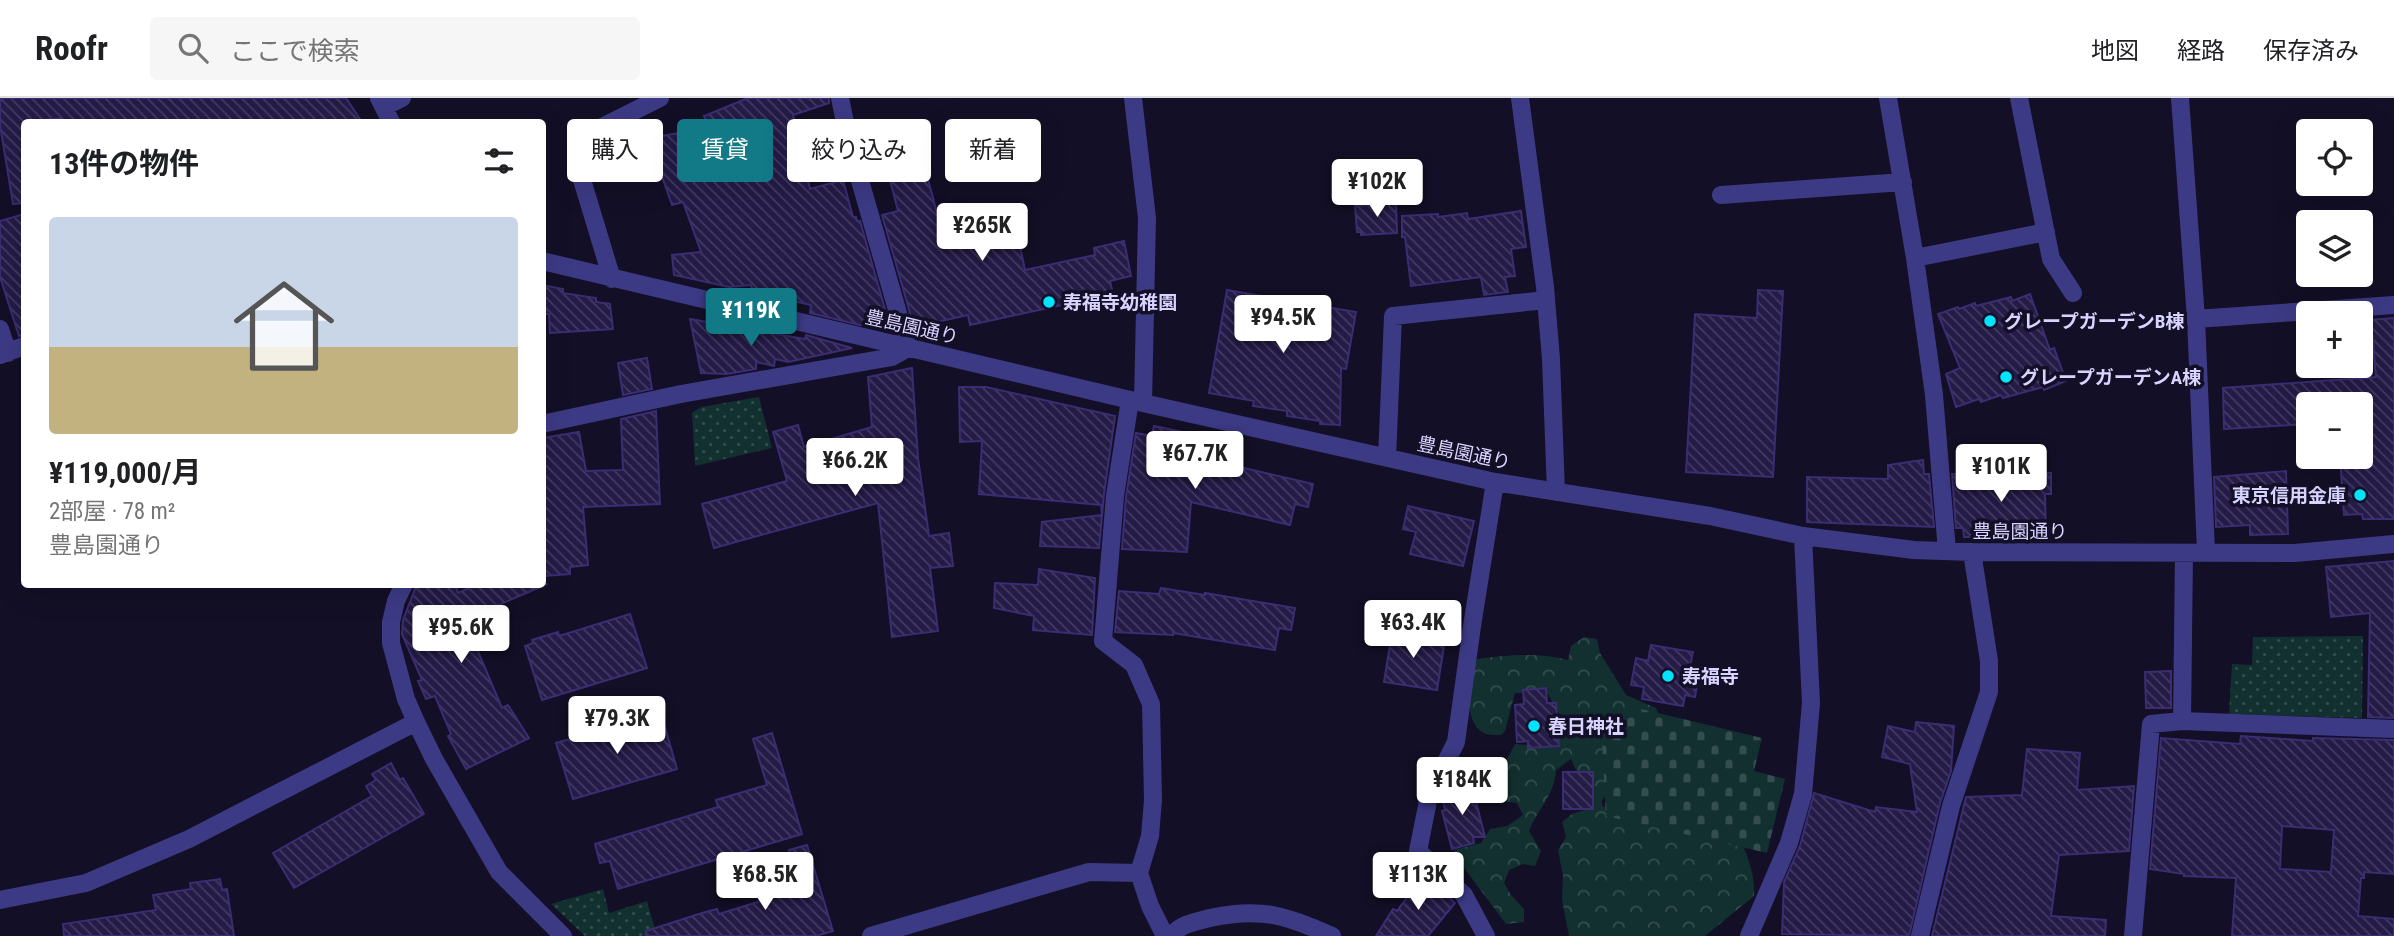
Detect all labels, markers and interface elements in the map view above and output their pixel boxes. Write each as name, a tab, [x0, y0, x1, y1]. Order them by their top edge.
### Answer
search box	[150, 17, 640, 80]
text: Roofr	[35, 29, 108, 68]
icon: search	[174, 29, 212, 67]
text: ここで検索	[230, 36, 360, 66]
text: 地図	[2091, 37, 2139, 65]
text: 経路	[2177, 37, 2225, 65]
text: 保存済み	[2263, 37, 2359, 65]
chip: 購入	[567, 119, 663, 182]
chip: 賃貸	[677, 119, 773, 182]
chip: 絞り込み	[787, 119, 931, 182]
chip: 新着	[945, 119, 1041, 182]
map controls	[2296, 119, 2373, 469]
button: locate	[2296, 119, 2373, 196]
icon: filters	[480, 142, 518, 180]
text: 13件の物件	[49, 146, 199, 181]
pin: ¥102K	[1328, 159, 1426, 219]
text: ¥102K	[1348, 168, 1406, 195]
pin: ¥265K	[933, 204, 1031, 263]
button: layers	[2296, 210, 2373, 287]
text: ¥265K	[953, 212, 1011, 239]
icon: home	[221, 263, 347, 389]
pin: ¥119K	[702, 288, 800, 348]
place label: 寿福寺幼稚園	[1063, 291, 1177, 314]
marker: 寿福寺幼稚園	[1041, 294, 1057, 310]
pin: ¥94.5K	[1226, 296, 1340, 355]
text: ¥119K	[722, 297, 780, 324]
button: +	[2296, 301, 2373, 378]
text: ¥94.5K	[1250, 304, 1316, 331]
street label: 豊島園通り	[863, 305, 961, 349]
place label: グレープガーデンB棟	[2004, 310, 2185, 333]
marker: グレープガーデンB棟	[1982, 313, 1998, 329]
place label: グレープガーデンA棟	[2020, 366, 2201, 389]
marker: グレープガーデンA棟	[1998, 369, 2014, 385]
button: −	[2296, 392, 2373, 469]
pin: ¥67.7K	[1138, 432, 1252, 491]
street label: 豊島園通り	[1415, 432, 1513, 474]
pin: ¥66.2K	[798, 438, 912, 498]
text: ¥67.7K	[1162, 440, 1228, 467]
pin: ¥101K	[1952, 444, 2050, 504]
text: ¥66.2K	[822, 447, 888, 474]
text: ¥101K	[1972, 453, 2030, 480]
text: ¥119,000/月	[49, 455, 202, 490]
place label: 東京信用金庫	[2232, 484, 2346, 507]
marker: 東京信用金庫	[2352, 487, 2368, 503]
text: 2部屋 · 78 m²	[49, 498, 175, 525]
street label: 豊島園通り	[1972, 520, 2068, 543]
text: 豊島園通り	[49, 532, 164, 559]
pin: ¥63.4K	[1356, 601, 1470, 660]
pin: ¥95.6K	[404, 606, 518, 665]
text: ¥63.4K	[1380, 609, 1446, 636]
text: ¥95.6K	[428, 614, 494, 641]
place label: 寿福寺	[1682, 665, 1739, 688]
marker: 寿福寺	[1660, 668, 1676, 684]
pin: ¥79.3K	[560, 696, 674, 756]
text: ¥79.3K	[584, 705, 650, 732]
place label: 春日神社	[1548, 715, 1624, 738]
marker: 春日神社	[1526, 718, 1542, 734]
pin: ¥184K	[1413, 758, 1511, 817]
text: ¥184K	[1433, 766, 1491, 793]
pin: ¥68.5K	[708, 852, 822, 912]
pin: ¥113K	[1369, 852, 1467, 912]
text: ¥68.5K	[732, 861, 798, 888]
text: ¥113K	[1389, 861, 1447, 888]

